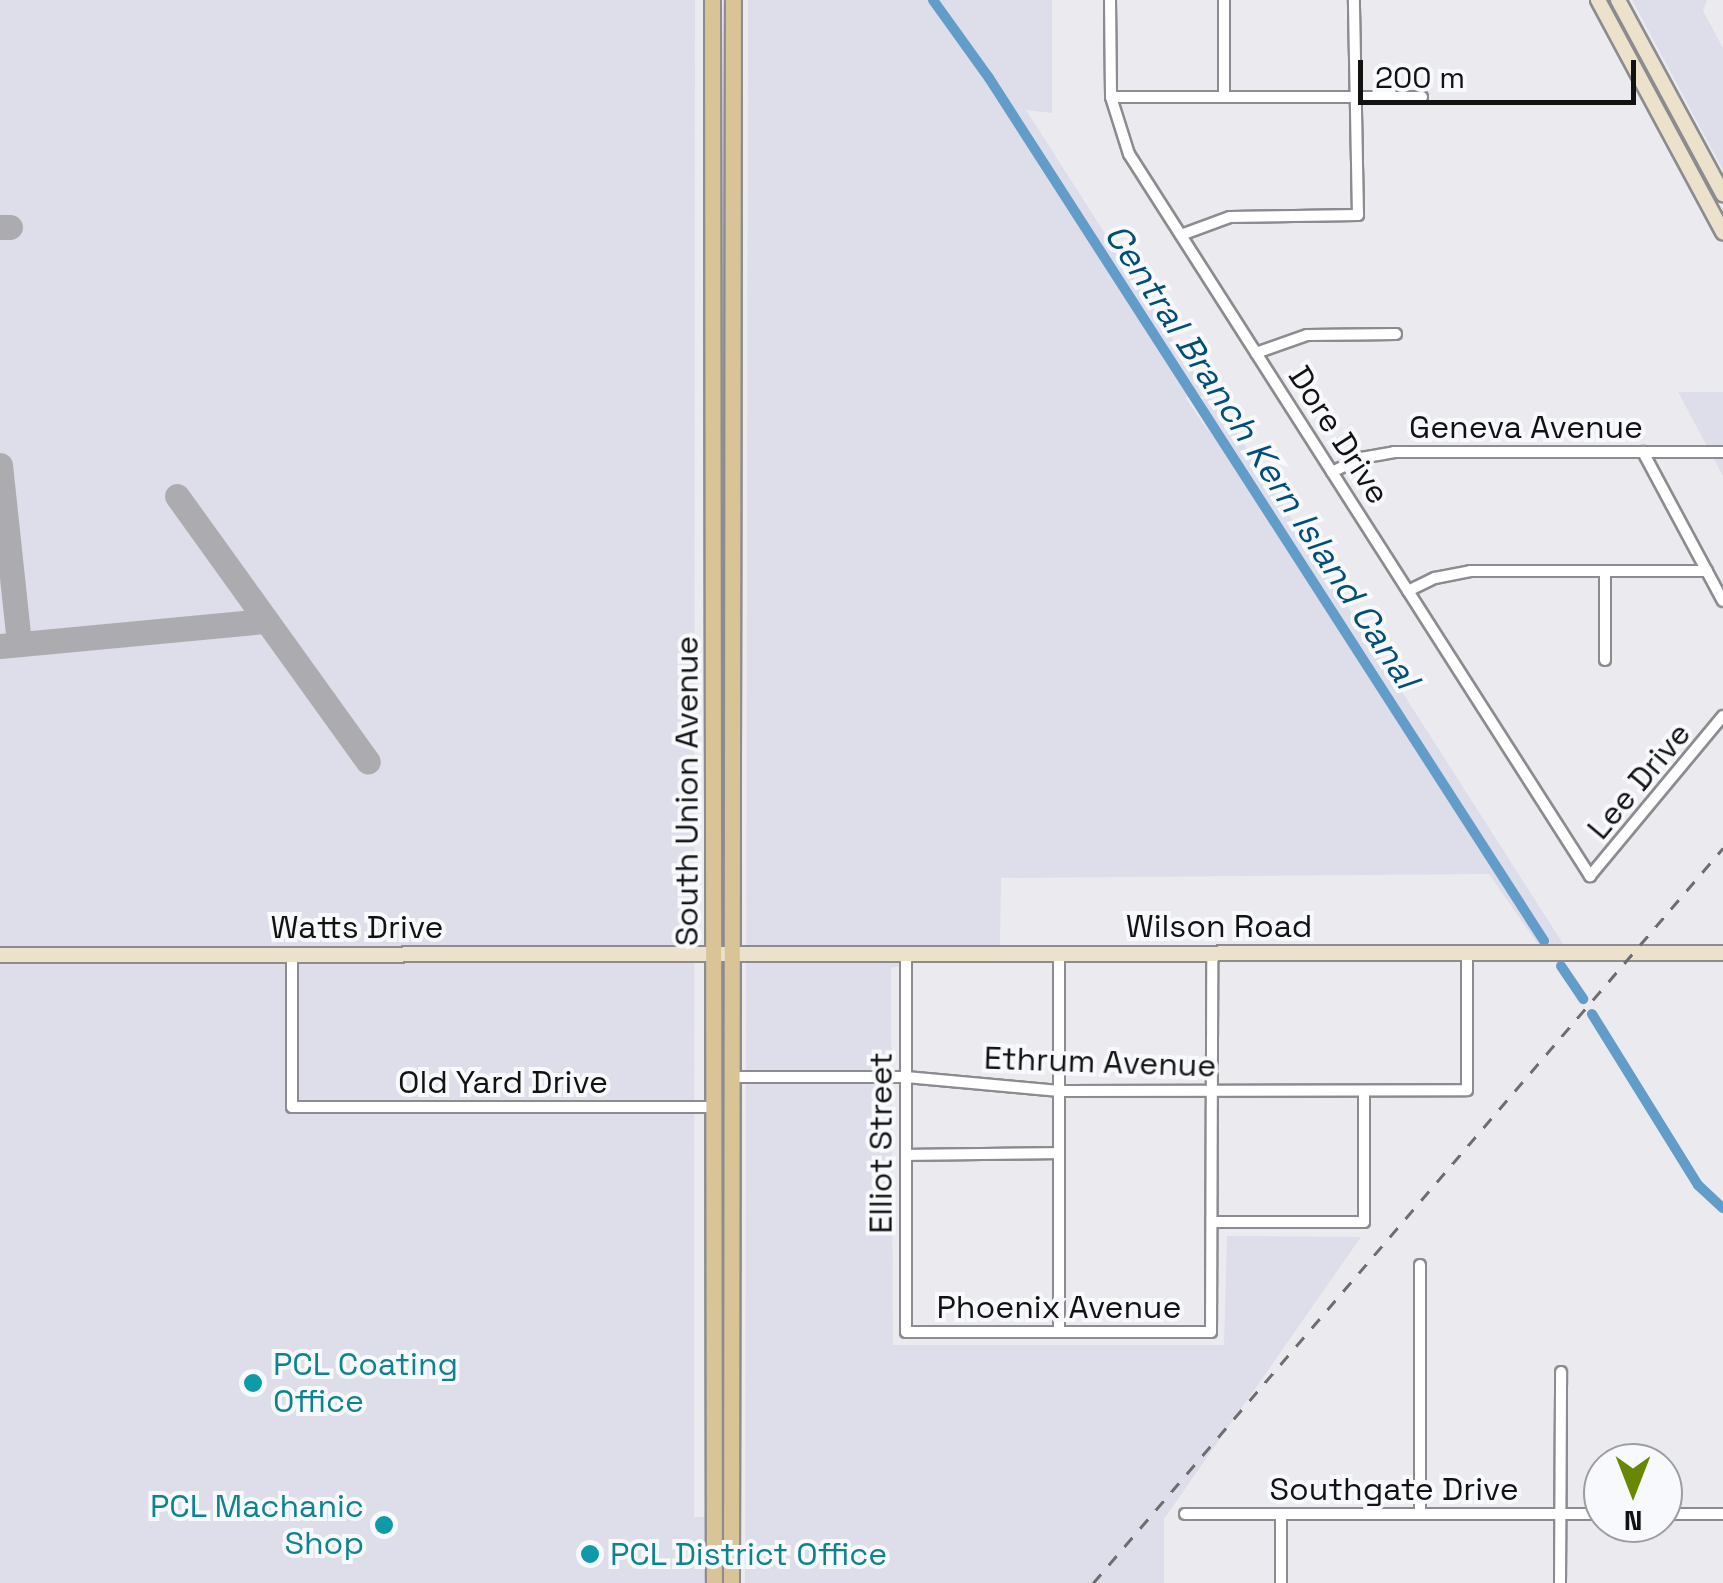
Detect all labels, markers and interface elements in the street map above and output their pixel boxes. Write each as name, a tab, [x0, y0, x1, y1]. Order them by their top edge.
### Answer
scale bar	[1363, 40, 1640, 102]
text: 200 m	[1375, 58, 1465, 97]
water label: Central Branch Kern Island Canal	[1096, 216, 1428, 696]
street label: Dore Drive	[1280, 359, 1398, 511]
street label: Geneva Avenue	[1409, 408, 1643, 446]
street label: South Union Avenue	[668, 636, 706, 946]
street label: Lee Drive	[1579, 715, 1699, 847]
street label: Wilson Road	[1126, 907, 1312, 945]
street label: Watts Drive	[271, 908, 443, 946]
street label: Ethrum Avenue	[983, 1039, 1217, 1085]
street label: Elliot Street	[862, 1052, 900, 1234]
street label: Old Yard Drive	[398, 1063, 608, 1101]
street label: Phoenix Avenue	[936, 1288, 1182, 1326]
place label: PCL Coating Office	[273, 1346, 459, 1421]
marker: PCL Coating Office	[242, 1372, 264, 1394]
north arrow	[1583, 1443, 1683, 1543]
street label: Southgate Drive	[1269, 1470, 1519, 1508]
place label: PCL Machanic Shop	[149, 1488, 364, 1563]
text: N	[1624, 1503, 1642, 1539]
marker: PCL Machanic Shop	[373, 1514, 395, 1536]
place label: PCL District Office	[610, 1535, 888, 1573]
marker: PCL District Office	[579, 1543, 601, 1565]

